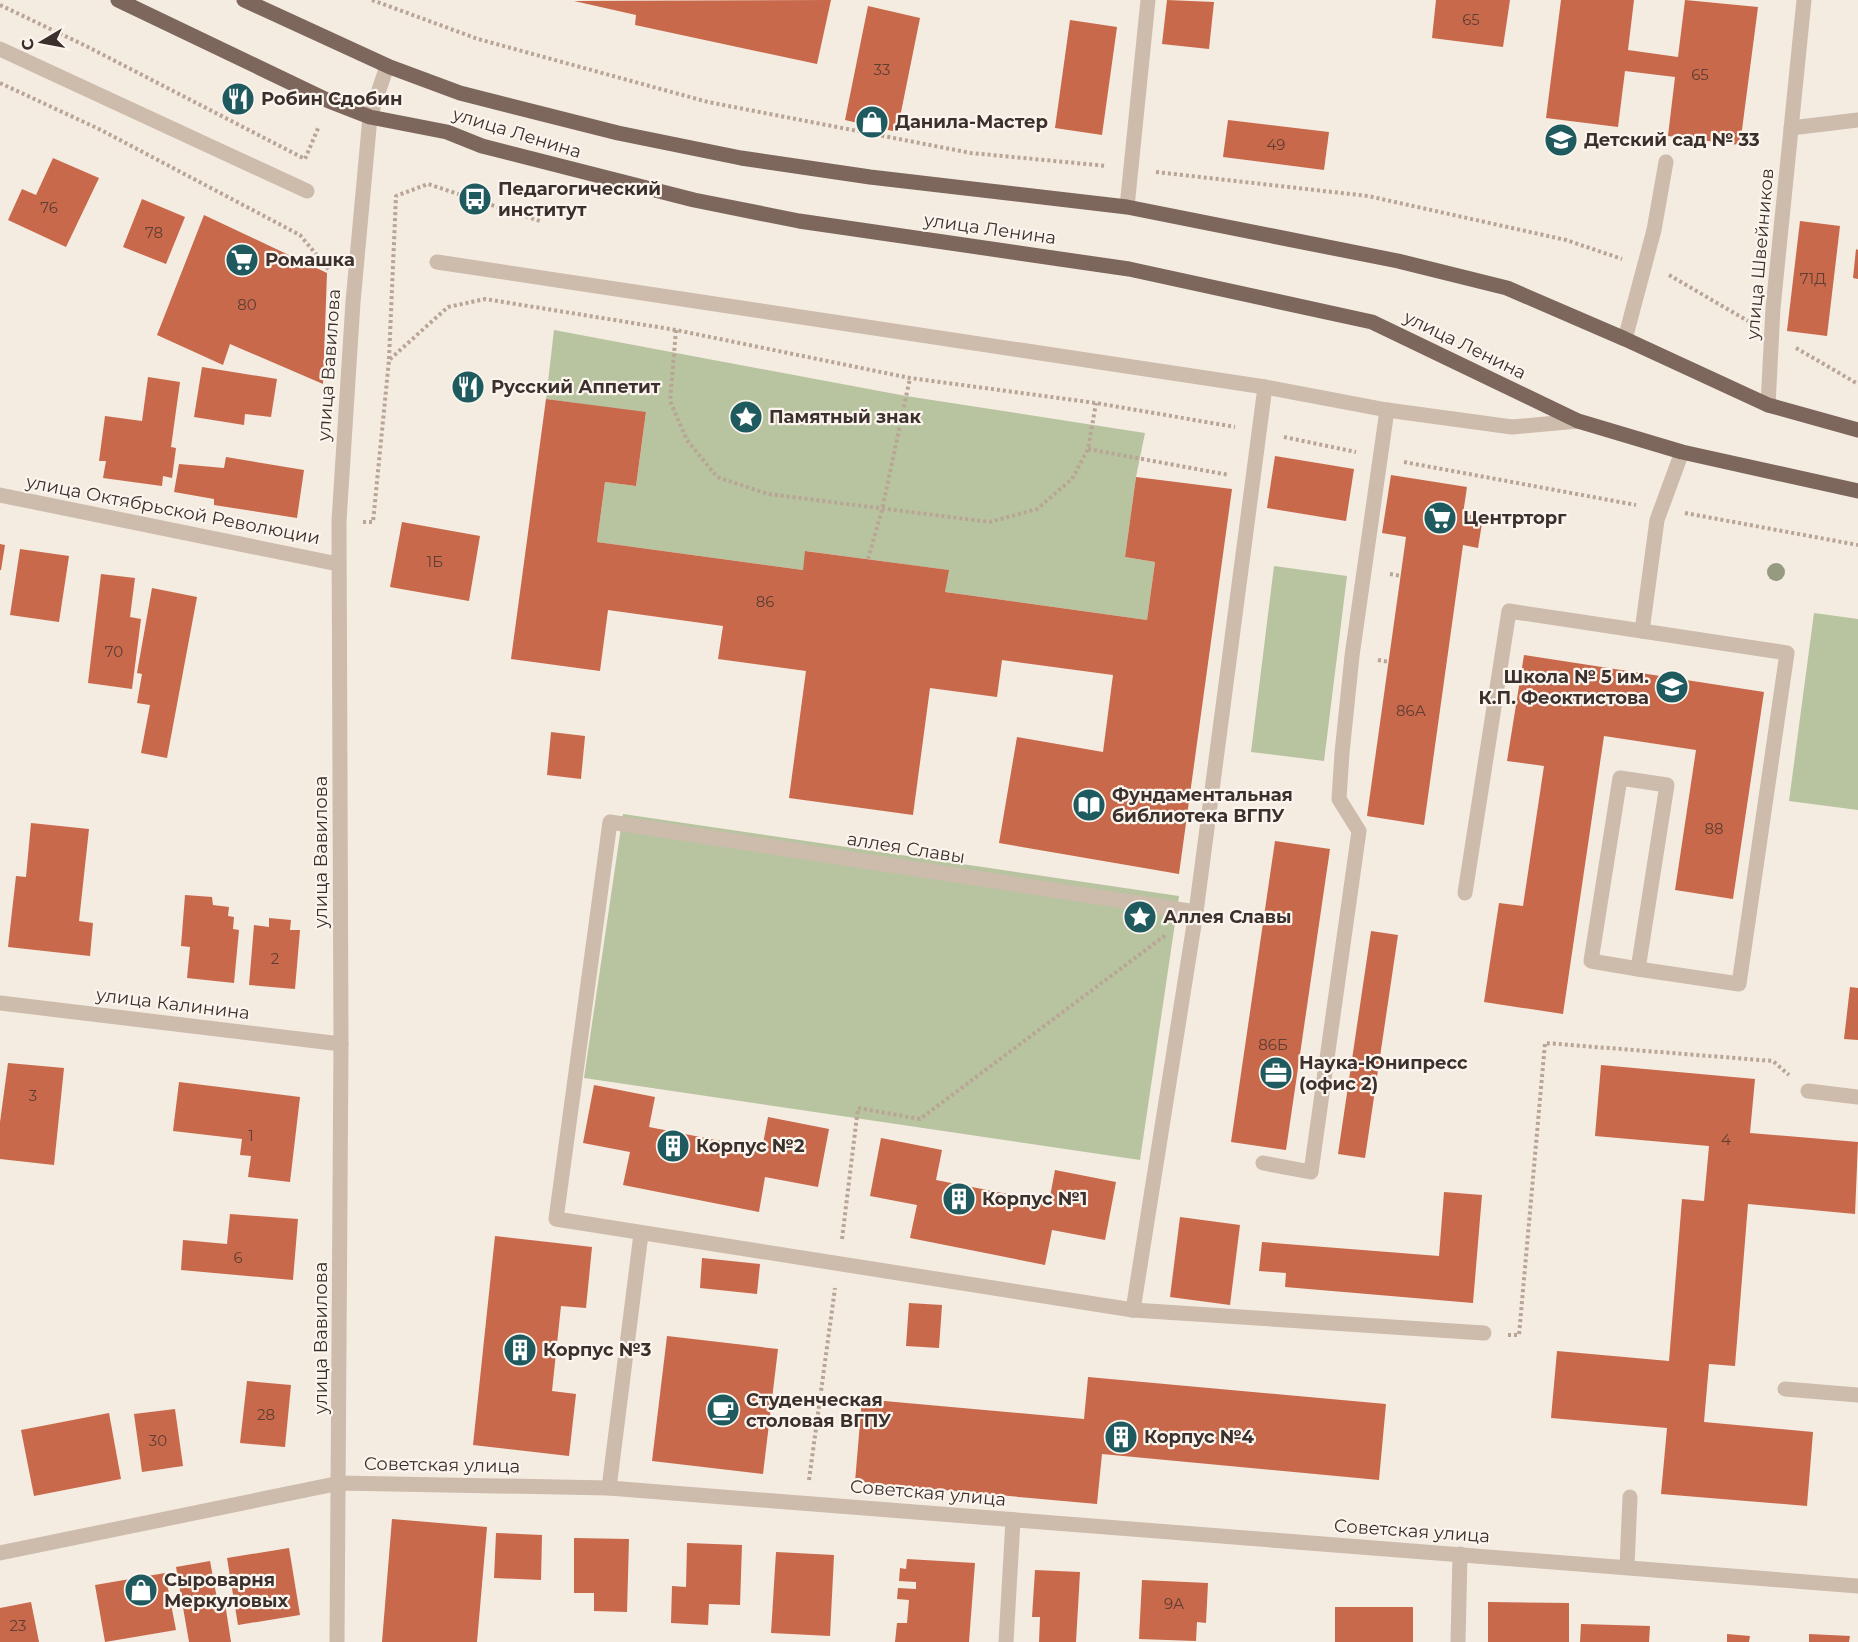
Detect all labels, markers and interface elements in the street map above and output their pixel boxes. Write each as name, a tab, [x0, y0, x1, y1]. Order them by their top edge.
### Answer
house number: 65	[1462, 10, 1480, 29]
north arrow	[12, 12, 72, 72]
text: С	[17, 37, 38, 52]
house number: 33	[874, 60, 890, 79]
house number: 65	[1691, 65, 1709, 84]
restaurant icon: Робин Сдобин	[220, 81, 256, 117]
place label: Робин Сдобин	[261, 88, 403, 110]
street label: улица Ленина	[449, 103, 584, 163]
shop icon: Данила-Мастер	[854, 104, 890, 140]
place label: Данила-Мастер	[895, 111, 1048, 133]
school or university icon: Детский сад № 33	[1543, 122, 1579, 158]
place label: Детский сад № 33	[1584, 129, 1760, 151]
house number: 49	[1267, 135, 1285, 154]
street label: улица Швейников	[1741, 167, 1778, 342]
place label: Педагогический институт	[498, 178, 661, 221]
bus stop icon: Педагогический институт	[457, 181, 493, 217]
house number: 76	[40, 198, 58, 217]
street label: улица Ленина	[921, 209, 1058, 249]
house number: 78	[145, 223, 163, 242]
supermarket icon: Ромашка	[224, 242, 260, 278]
place label: Ромашка	[265, 249, 355, 271]
house number: 71Д	[1800, 269, 1826, 288]
street label: улица Вавилова	[313, 288, 345, 443]
house number: 80	[237, 295, 257, 314]
street label: улица Ленина	[1399, 305, 1530, 384]
restaurant icon: Русский Аппетит	[450, 369, 486, 405]
place label: Русский Аппетит	[491, 376, 661, 398]
place icon: Памятный знак	[728, 399, 764, 435]
place label: Памятный знак	[769, 406, 921, 428]
street label: улица Октябрьской Революции	[23, 470, 322, 549]
supermarket icon: Центрторг	[1422, 500, 1458, 536]
place label: Центрторг	[1463, 507, 1567, 529]
house number: 1Б	[427, 552, 443, 571]
house number: 86	[756, 592, 774, 611]
house number: 70	[105, 642, 123, 661]
place label: Школа № 5 им. К.П. Феоктистова	[1479, 666, 1649, 709]
school or university icon: Школа № 5 им. К.П. Феоктистова	[1654, 669, 1690, 705]
house number: 86А	[1396, 701, 1426, 720]
street label: улица Вавилова	[310, 776, 332, 929]
place label: Фундаментальная библиотека ВГПУ	[1112, 784, 1293, 827]
library icon: Фундаментальная библиотека ВГПУ	[1071, 787, 1107, 823]
house number: 88	[1704, 819, 1724, 838]
street label: аллея Славы	[845, 828, 967, 868]
place icon: Аллея Славы	[1122, 899, 1158, 935]
place label: Аллея Славы	[1163, 906, 1291, 928]
house number: 2	[271, 949, 279, 968]
street label: улица Калинина	[94, 984, 251, 1024]
house number: 86Б	[1258, 1035, 1288, 1054]
place label: Наука-Юнипресс (офис 2)	[1299, 1052, 1468, 1095]
office icon: Наука-Юнипресс (офис 2)	[1258, 1055, 1294, 1091]
house number: 3	[29, 1086, 37, 1105]
house number: 1	[248, 1126, 254, 1145]
building icon: Корпус №2	[655, 1128, 691, 1164]
house number: 4	[1721, 1130, 1731, 1149]
place label: Корпус №2	[696, 1135, 805, 1157]
building icon: Корпус №1	[941, 1181, 977, 1217]
place label: Корпус №1	[982, 1188, 1087, 1210]
house number: 6	[233, 1248, 243, 1267]
street label: улица Вавилова	[310, 1262, 332, 1415]
building icon: Корпус №3	[502, 1332, 538, 1368]
place label: Корпус №3	[543, 1339, 652, 1361]
place label: Студенческая столовая ВГПУ	[746, 1389, 891, 1432]
cafe icon: Студенческая столовая ВГПУ	[705, 1392, 741, 1428]
house number: 28	[257, 1405, 275, 1424]
building icon: Корпус №4	[1103, 1419, 1139, 1455]
place label: Корпус №4	[1144, 1426, 1255, 1448]
house number: 30	[149, 1431, 167, 1450]
street label: Советская улица	[364, 1453, 520, 1477]
street label: Советская улица	[849, 1475, 1007, 1511]
street label: Советская улица	[1333, 1515, 1491, 1547]
place label: Сыроварня Меркуловых	[164, 1569, 288, 1612]
shop icon: Сыроварня Меркуловых	[123, 1572, 159, 1608]
house number: 9А	[1164, 1594, 1184, 1613]
house number: 23	[10, 1616, 26, 1635]

